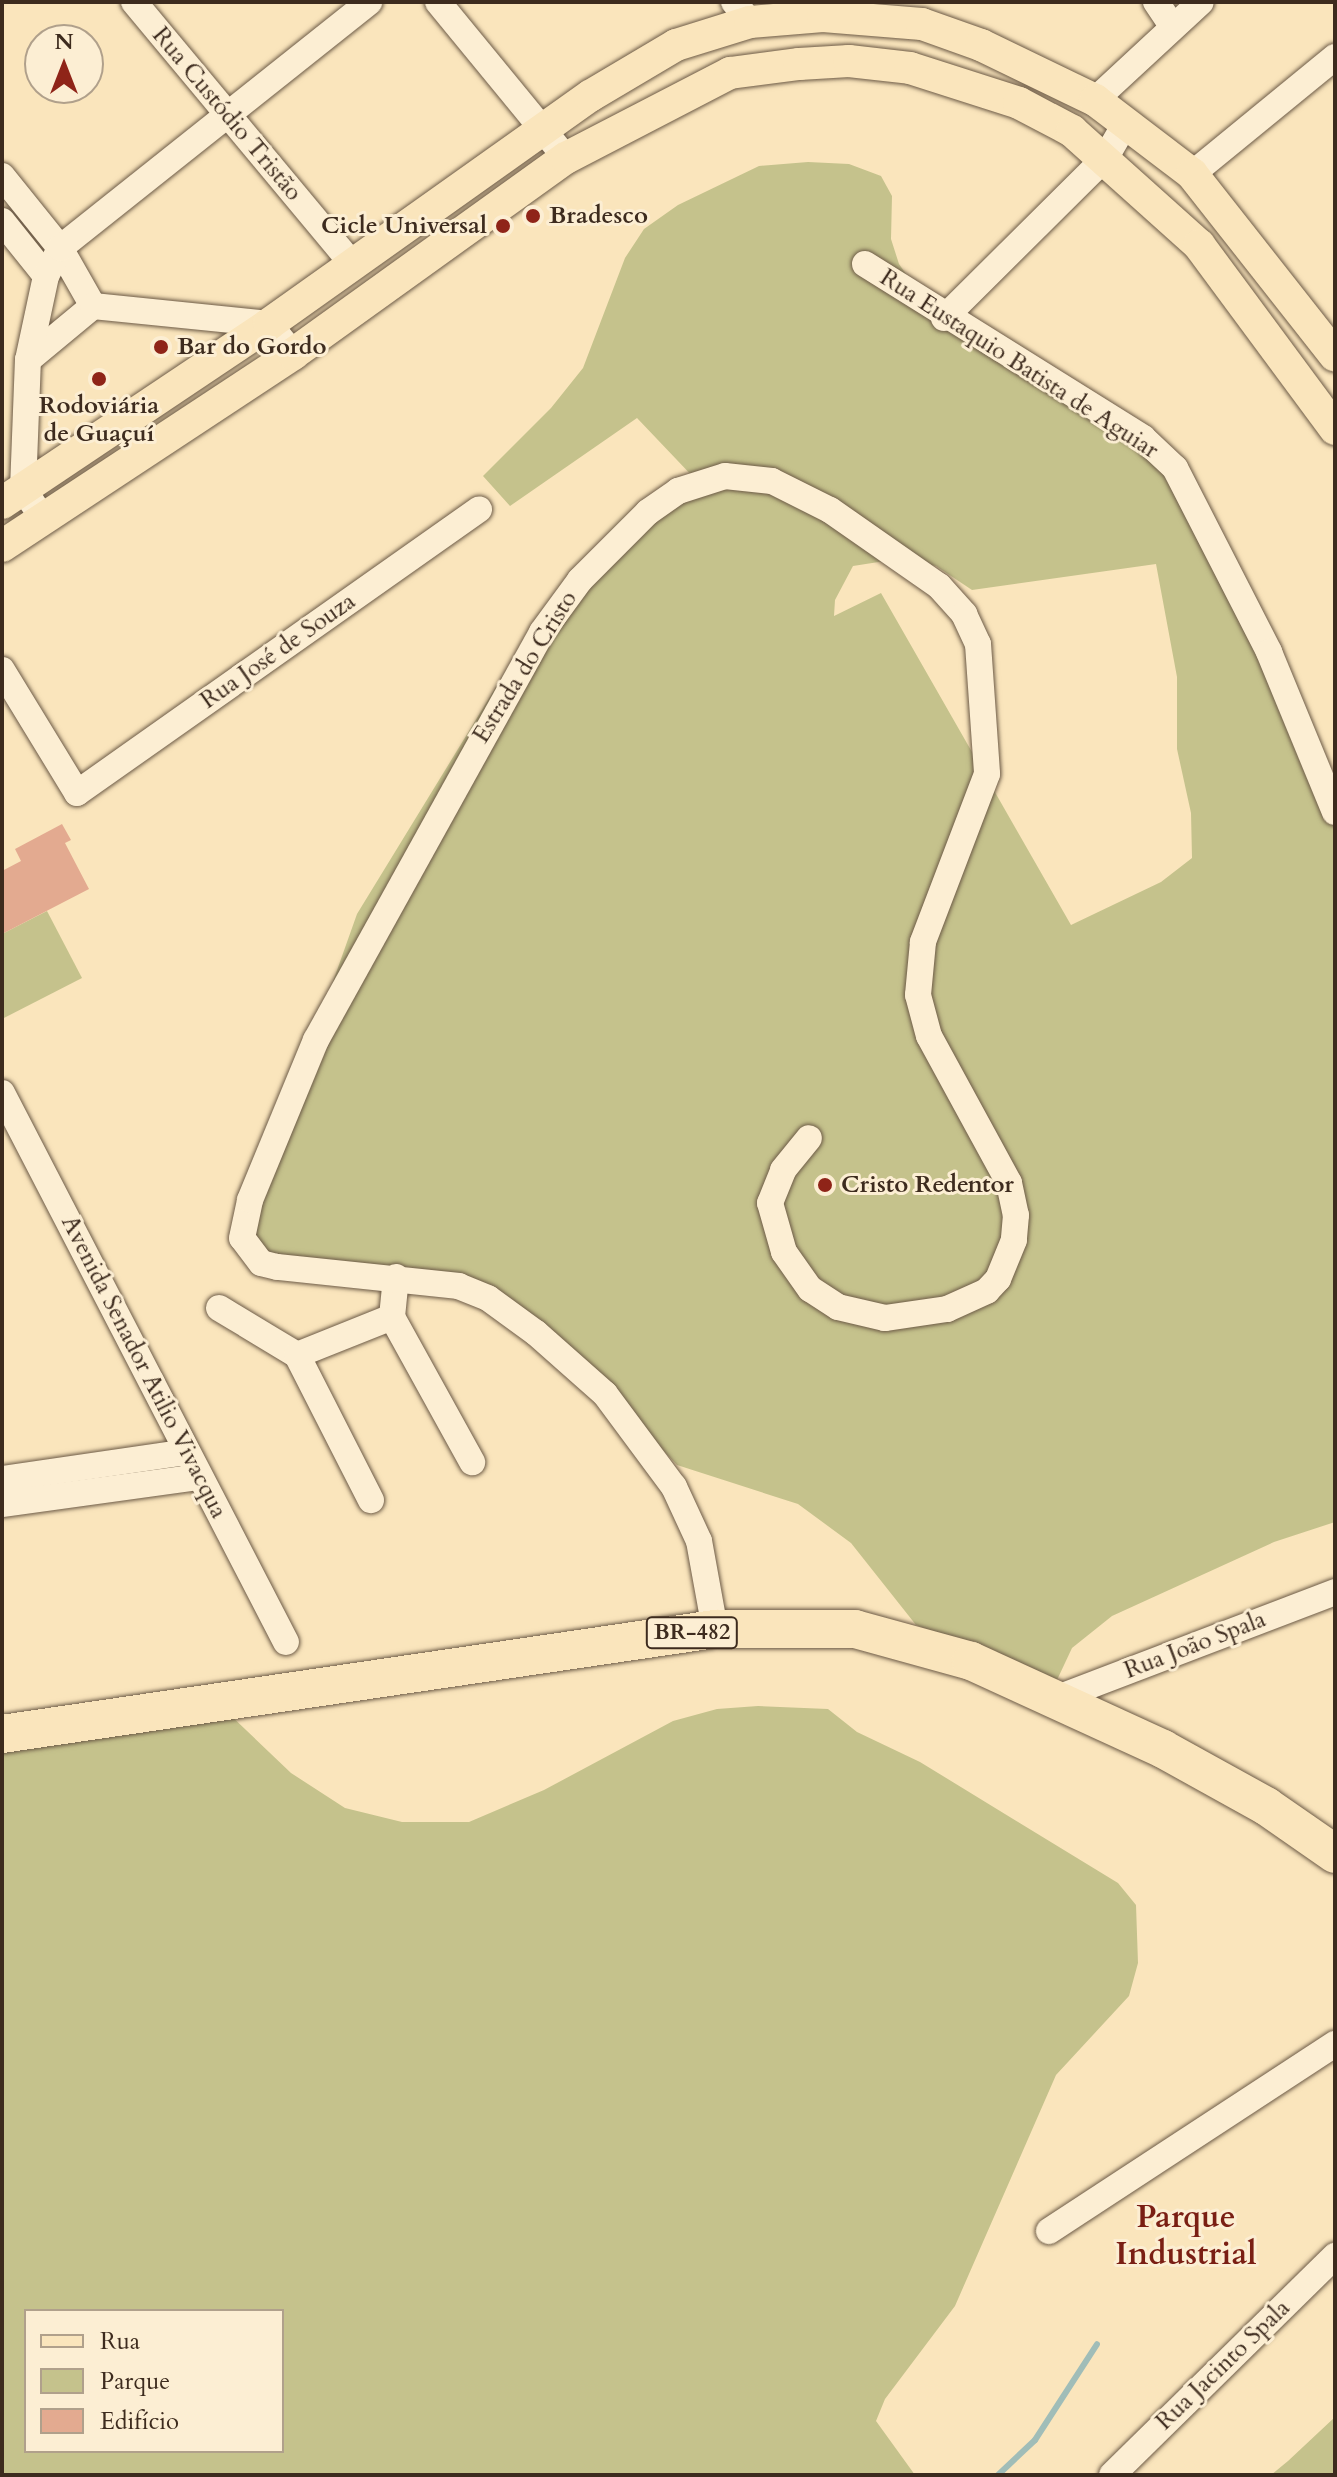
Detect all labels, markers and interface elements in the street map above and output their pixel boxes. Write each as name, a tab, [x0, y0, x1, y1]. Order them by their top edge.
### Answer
street label: Rua Custódio Tristão	[146, 21, 308, 207]
north arrow	[24, 24, 104, 104]
text: N	[54, 27, 74, 57]
place label: Bradesco	[549, 202, 648, 230]
marker: Bradesco	[524, 207, 542, 225]
place label: Cicle Universal	[321, 212, 487, 240]
marker: Cicle Universal	[494, 217, 512, 235]
street label: Rua Eustaquio Batista de Aguiar	[874, 263, 1164, 465]
place label: Bar do Gordo	[177, 333, 326, 361]
marker: Bar do Gordo	[152, 338, 170, 356]
marker: Rodoviária de Guaçuí	[90, 370, 108, 388]
place label: Rodoviária de Guaçuí	[39, 392, 159, 448]
street label: Estrada do Cristo	[467, 586, 583, 748]
street label: Rua José de Souza	[195, 587, 361, 715]
place label: Cristo Redentor	[841, 1171, 1014, 1199]
marker: Cristo Redentor	[816, 1176, 834, 1194]
street label: Avenida Senador Atilio Vivacqua	[55, 1211, 233, 1523]
street label: Rua João Spala	[1120, 1605, 1270, 1685]
road number: BR-482	[644, 1615, 740, 1651]
district label: Parque Industrial	[1115, 2199, 1257, 2274]
street label: Rua Jacinto Spala	[1150, 2294, 1296, 2436]
legend	[24, 2309, 284, 2453]
text: Rua	[100, 2325, 140, 2358]
text: Parque	[100, 2365, 170, 2398]
text: Edifício	[100, 2405, 179, 2438]

